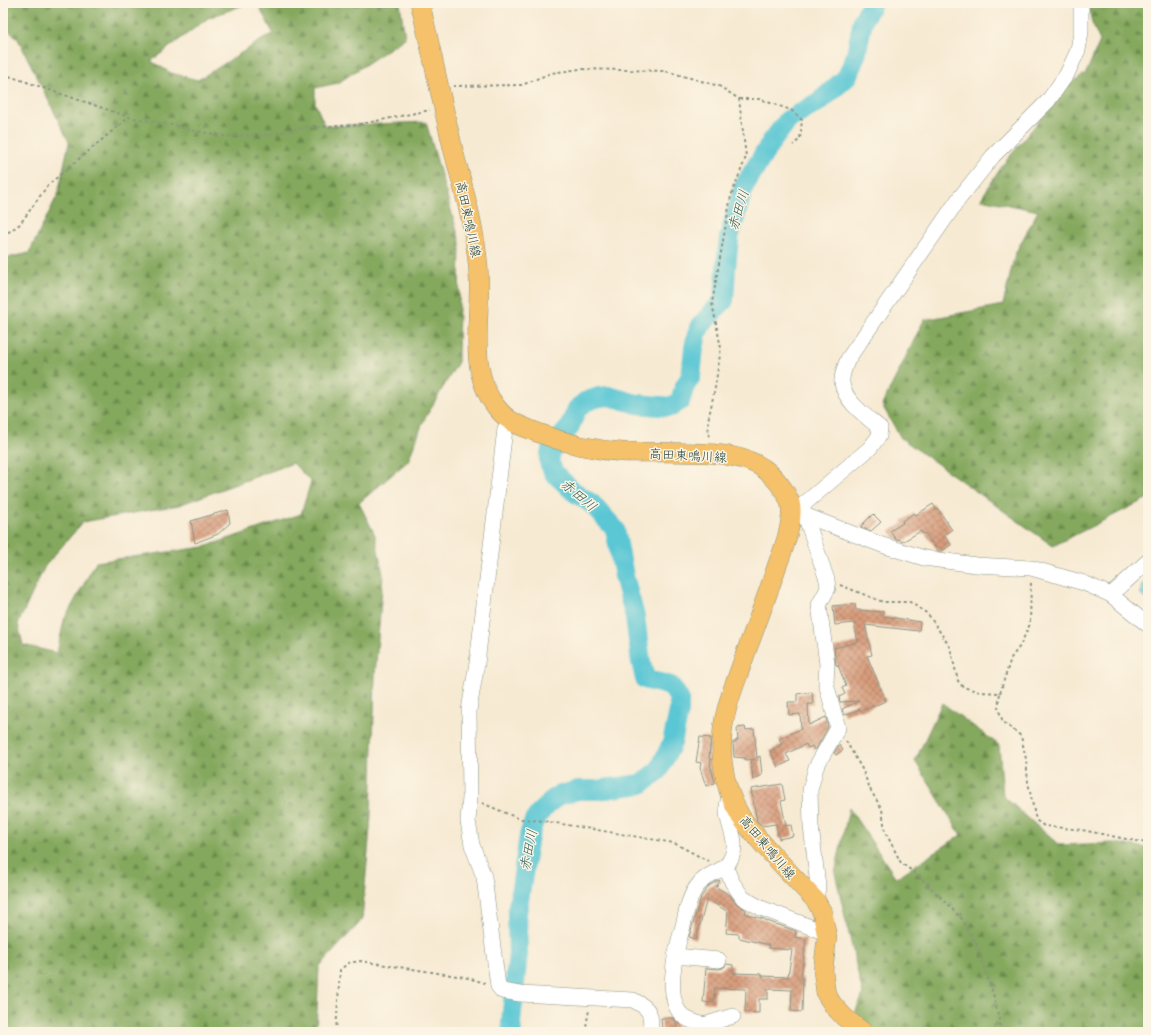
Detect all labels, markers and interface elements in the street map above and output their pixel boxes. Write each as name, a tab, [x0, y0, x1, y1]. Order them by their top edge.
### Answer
street label: 高田東鳴川線	[451, 179, 485, 260]
water label: 赤田川	[723, 187, 755, 233]
street label: 高田東鳴川線	[649, 445, 728, 467]
water label: 赤田川	[556, 474, 601, 517]
street label: 高田東鳴川線	[735, 812, 800, 884]
water label: 赤田川	[515, 828, 543, 873]

